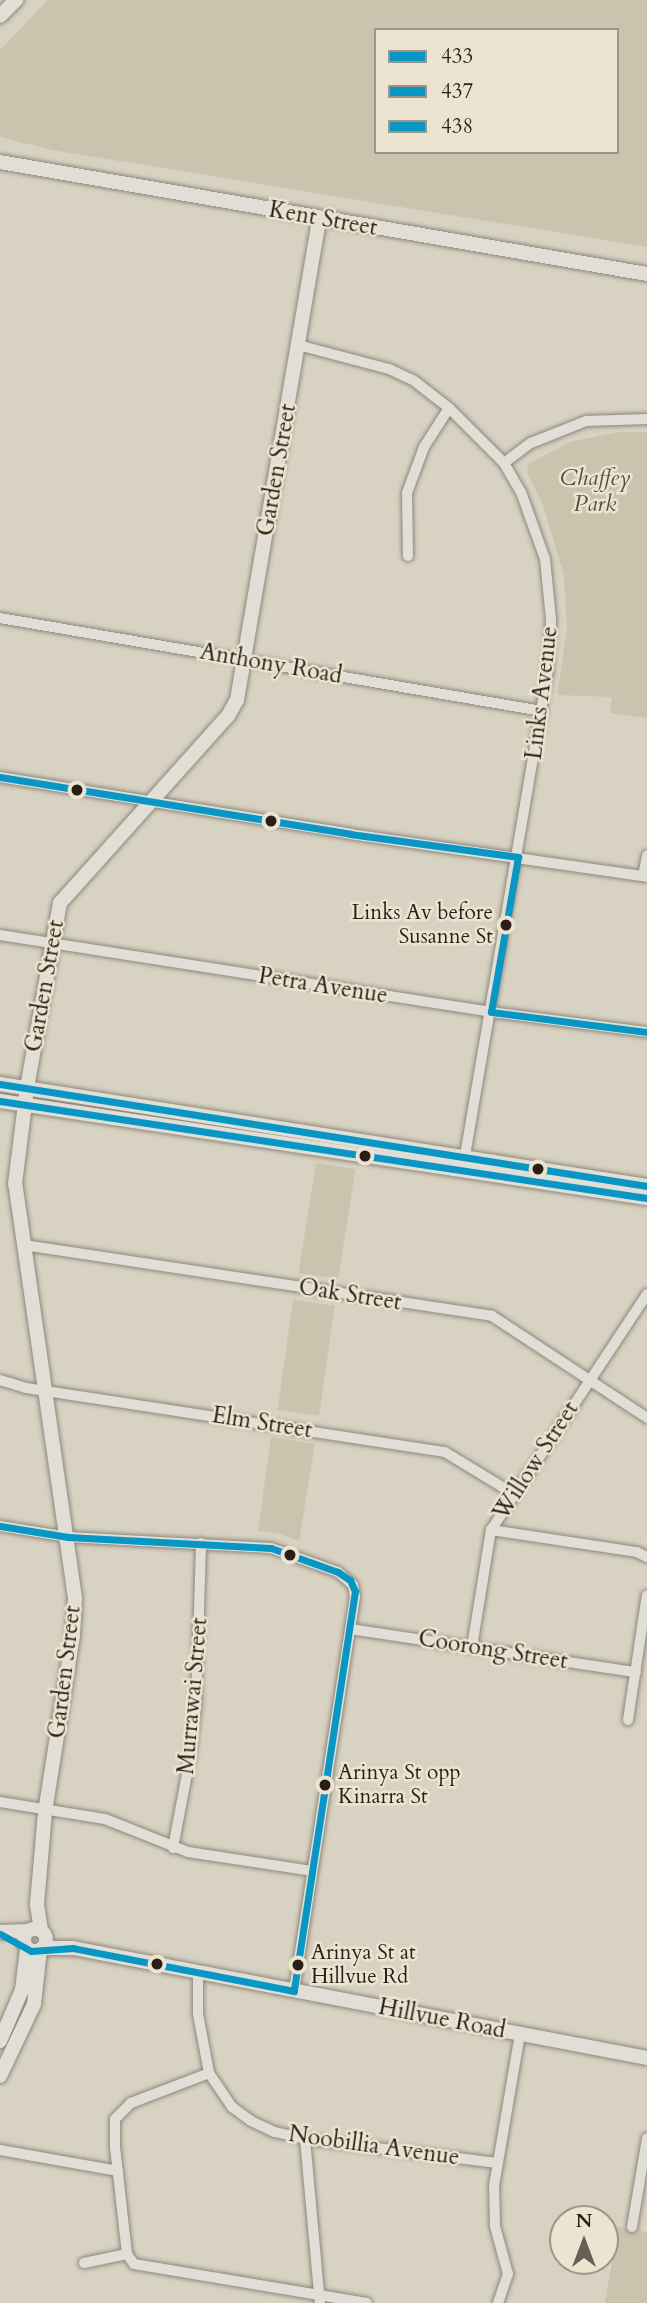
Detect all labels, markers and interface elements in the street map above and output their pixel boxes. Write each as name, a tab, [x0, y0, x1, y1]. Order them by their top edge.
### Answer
legend	[374, 28, 619, 154]
text: 433	[441, 42, 473, 71]
text: 437	[441, 77, 473, 106]
text: 438	[441, 112, 473, 141]
street label: Kent Street	[267, 196, 379, 242]
street label: Garden Street	[252, 402, 302, 538]
park label: Chaffey Park	[560, 464, 630, 518]
street label: Links Avenue	[520, 625, 564, 761]
street label: Anthony Road	[198, 638, 344, 690]
unlabelled marker	[70, 783, 84, 797]
unlabelled marker	[264, 814, 278, 828]
place label: Links Av before Susanne St	[352, 900, 493, 950]
street label: Garden Street	[20, 918, 70, 1054]
marker: Links Av before Susanne St	[499, 918, 513, 932]
street label: Petra Avenue	[256, 962, 390, 1010]
unlabelled marker	[358, 1149, 372, 1163]
unlabelled marker	[531, 1162, 545, 1176]
street label: Oak Street	[297, 1273, 403, 1317]
street label: Willow Street	[487, 1396, 585, 1526]
street label: Elm Street	[210, 1401, 314, 1445]
unlabelled marker	[283, 1548, 297, 1562]
street label: Garden Street	[43, 1604, 87, 1740]
street label: Murrawai Street	[172, 1616, 214, 1776]
street label: Coorong Street	[416, 1625, 570, 1675]
place label: Arinya St opp Kinarra St	[338, 1760, 461, 1810]
marker: Arinya St opp Kinarra St	[318, 1778, 332, 1792]
place label: Arinya St at Hillvue Rd	[311, 1940, 416, 1990]
unlabelled marker	[150, 1957, 164, 1971]
marker: Arinya St at Hillvue Rd	[291, 1958, 305, 1972]
street label: Hillvue Road	[376, 1993, 508, 2045]
street label: Noobillia Avenue	[287, 2120, 461, 2172]
north arrow	[549, 2205, 619, 2275]
text: N	[576, 2208, 592, 2234]

